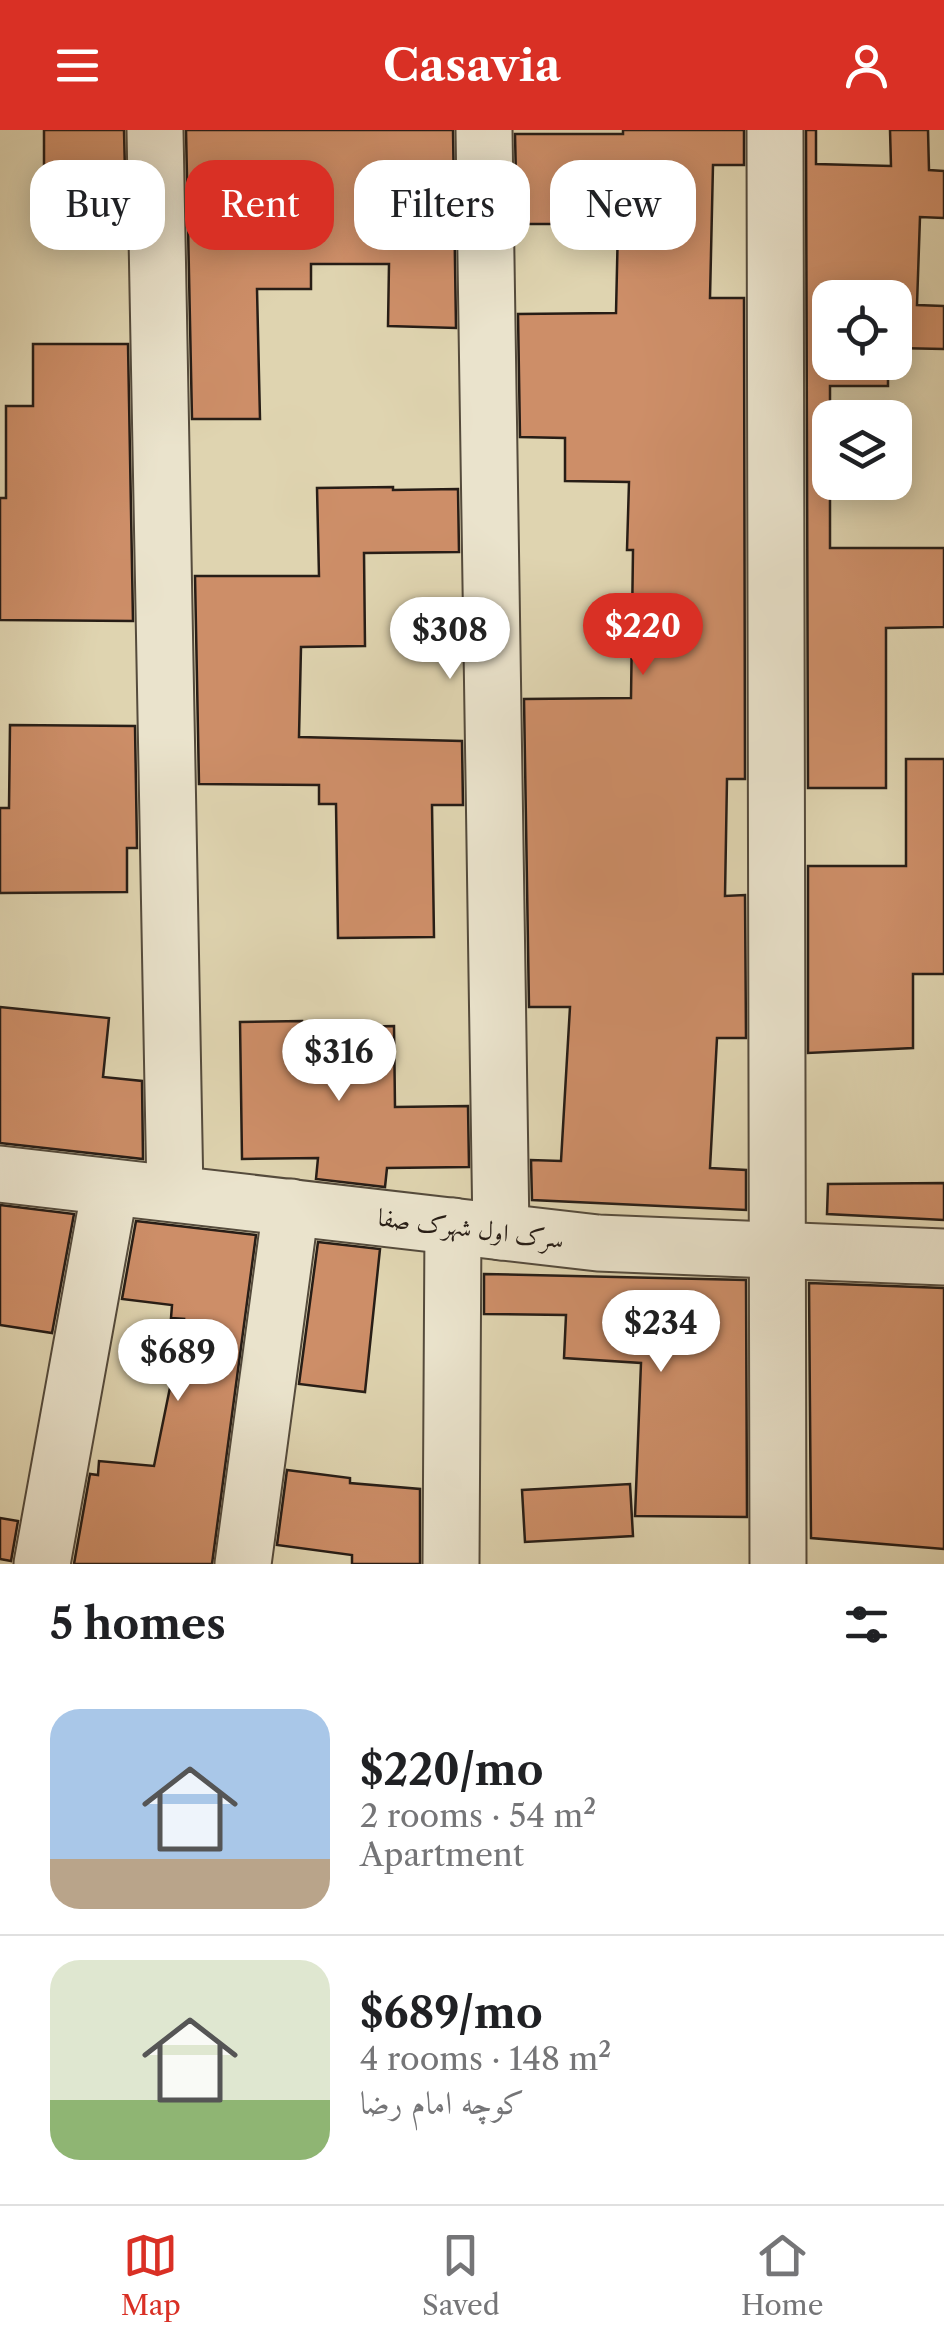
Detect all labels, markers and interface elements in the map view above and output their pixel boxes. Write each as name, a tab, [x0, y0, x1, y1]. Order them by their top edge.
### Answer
text: Casavia	[383, 37, 561, 93]
icon: menu	[50, 38, 105, 93]
icon: person	[839, 38, 894, 93]
chip: Buy	[30, 160, 165, 250]
chip: Rent	[185, 160, 334, 250]
chip: Filters	[354, 160, 530, 250]
chip: New	[550, 160, 696, 250]
map controls	[812, 280, 912, 500]
button: locate	[812, 280, 912, 380]
button: layers	[812, 400, 912, 500]
pin: $220	[584, 593, 702, 678]
pin: $308	[391, 597, 509, 682]
text: $220	[605, 606, 681, 645]
text: $308	[412, 610, 488, 649]
pin: $316	[280, 1019, 398, 1104]
text: $316	[304, 1032, 374, 1071]
street label: سرک اول شهرک صفا	[376, 1202, 566, 1256]
pin: $234	[602, 1290, 720, 1375]
text: $234	[624, 1303, 698, 1342]
pin: $689	[119, 1319, 237, 1404]
text: $689	[140, 1332, 216, 1371]
icon: filters	[839, 1597, 894, 1652]
text: 5 homes	[50, 1598, 226, 1650]
text: $220/mo	[360, 1744, 543, 1796]
icon: home	[130, 1749, 250, 1869]
text: 2 rooms · 54 m²	[360, 1796, 596, 1835]
text: Apartment	[360, 1835, 524, 1874]
text: $689/mo	[360, 1987, 543, 2039]
icon: home	[130, 2000, 250, 2120]
text: 4 rooms · 148 m²	[360, 2039, 611, 2078]
text: کوچه امام رضا	[360, 2083, 524, 2122]
tab: Map	[121, 2228, 181, 2322]
tab: Saved	[422, 2228, 500, 2322]
tab: Home	[741, 2228, 823, 2322]

